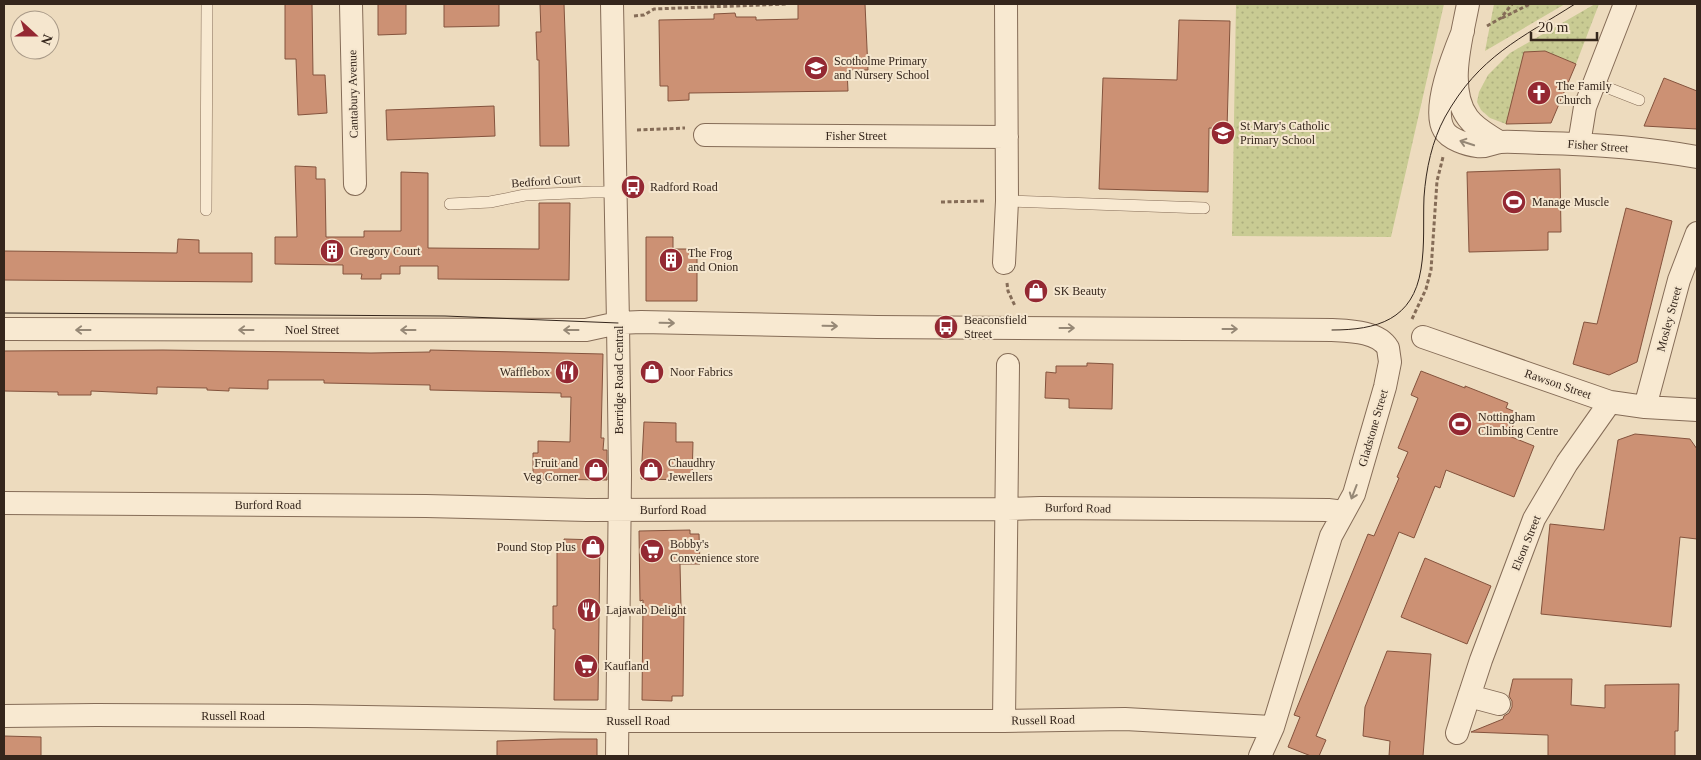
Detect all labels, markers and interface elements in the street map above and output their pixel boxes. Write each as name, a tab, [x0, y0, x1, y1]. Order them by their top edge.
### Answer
north arrow	[10, 10, 60, 60]
scale bar	[1531, 10, 1597, 42]
text: 20 m	[1538, 19, 1569, 35]
text: N	[38, 32, 55, 47]
street label: Cantabury Avenue	[345, 50, 361, 138]
place label: Scotholme Primary and Nursery School	[834, 54, 930, 82]
school or university icon: Scotholme Primary and Nursery School	[803, 55, 829, 81]
place label: The Family Church	[1556, 79, 1612, 107]
church icon: The Family Church	[1526, 80, 1552, 106]
place label: St Mary's Catholic Primary School	[1240, 119, 1330, 147]
school or university icon: St Mary's Catholic Primary School	[1210, 120, 1236, 146]
street label: Fisher Street	[826, 129, 887, 143]
street label: Fisher Street	[1567, 137, 1630, 155]
one-way arrow	[1460, 138, 1475, 147]
street label: Bedford Court	[511, 172, 582, 190]
bus stop icon: Radford Road	[620, 174, 646, 200]
place label: Radford Road	[650, 180, 718, 194]
sports icon: Manage Muscle	[1501, 189, 1527, 215]
place label: Manage Muscle	[1532, 195, 1609, 209]
building icon: Gregory Court	[319, 238, 345, 264]
place label: Gregory Court	[350, 244, 421, 258]
place label: The Frog and Onion	[688, 246, 738, 274]
building icon: The Frog and Onion	[658, 247, 684, 273]
shop icon: SK Beauty	[1023, 278, 1049, 304]
place label: SK Beauty	[1054, 284, 1106, 298]
street label: Mosley Street	[1654, 284, 1685, 353]
place label: Beaconsfield Street	[964, 313, 1027, 341]
bus stop icon: Beaconsfield Street	[933, 314, 959, 340]
one-way arrow	[658, 318, 675, 328]
one-way arrow	[821, 321, 837, 331]
street label: Noel Street	[285, 323, 340, 337]
one-way arrow	[1059, 323, 1075, 333]
one-way arrow	[1222, 324, 1238, 334]
one-way arrow	[75, 325, 92, 335]
one-way arrow	[238, 325, 254, 335]
one-way arrow	[400, 325, 416, 335]
one-way arrow	[563, 325, 579, 335]
street label: Berridge Road Central	[612, 325, 626, 434]
restaurant icon: Wafflebox	[554, 359, 580, 385]
shop icon: Noor Fabrics	[639, 359, 665, 385]
place label: Wafflebox	[500, 365, 550, 379]
place label: Noor Fabrics	[670, 365, 733, 379]
street label: Rawson Street	[1523, 366, 1594, 402]
street label: Gladstone Street	[1355, 387, 1391, 468]
place label: Nottingham Climbing Centre	[1478, 410, 1558, 438]
sports icon: Nottingham Climbing Centre	[1447, 411, 1473, 437]
place label: Fruit and Veg Corner	[523, 456, 578, 484]
place label: Chaudhry Jewellers	[668, 456, 715, 484]
shop icon: Fruit and Veg Corner	[583, 457, 609, 483]
shop icon: Chaudhry Jewellers	[638, 457, 664, 483]
one-way arrow	[1349, 483, 1358, 499]
street label: Burford Road	[235, 498, 301, 512]
street label: Burford Road	[1045, 500, 1111, 516]
street label: Burford Road	[640, 503, 706, 517]
street label: Elson Street	[1509, 513, 1544, 573]
shop icon: Pound Stop Plus	[580, 534, 606, 560]
place label: Bobby's Convenience store	[670, 537, 759, 565]
supermarket icon: Bobby's Convenience store	[639, 538, 665, 564]
place label: Pound Stop Plus	[497, 540, 576, 554]
restaurant icon: Lajawab Delight	[576, 597, 602, 623]
place label: Lajawab Delight	[606, 603, 687, 617]
supermarket icon: Kaufland	[573, 653, 599, 679]
place label: Kaufland	[604, 659, 649, 673]
street label: Russell Road	[201, 709, 265, 723]
street label: Russell Road	[1011, 712, 1075, 728]
street label: Russell Road	[606, 714, 670, 728]

